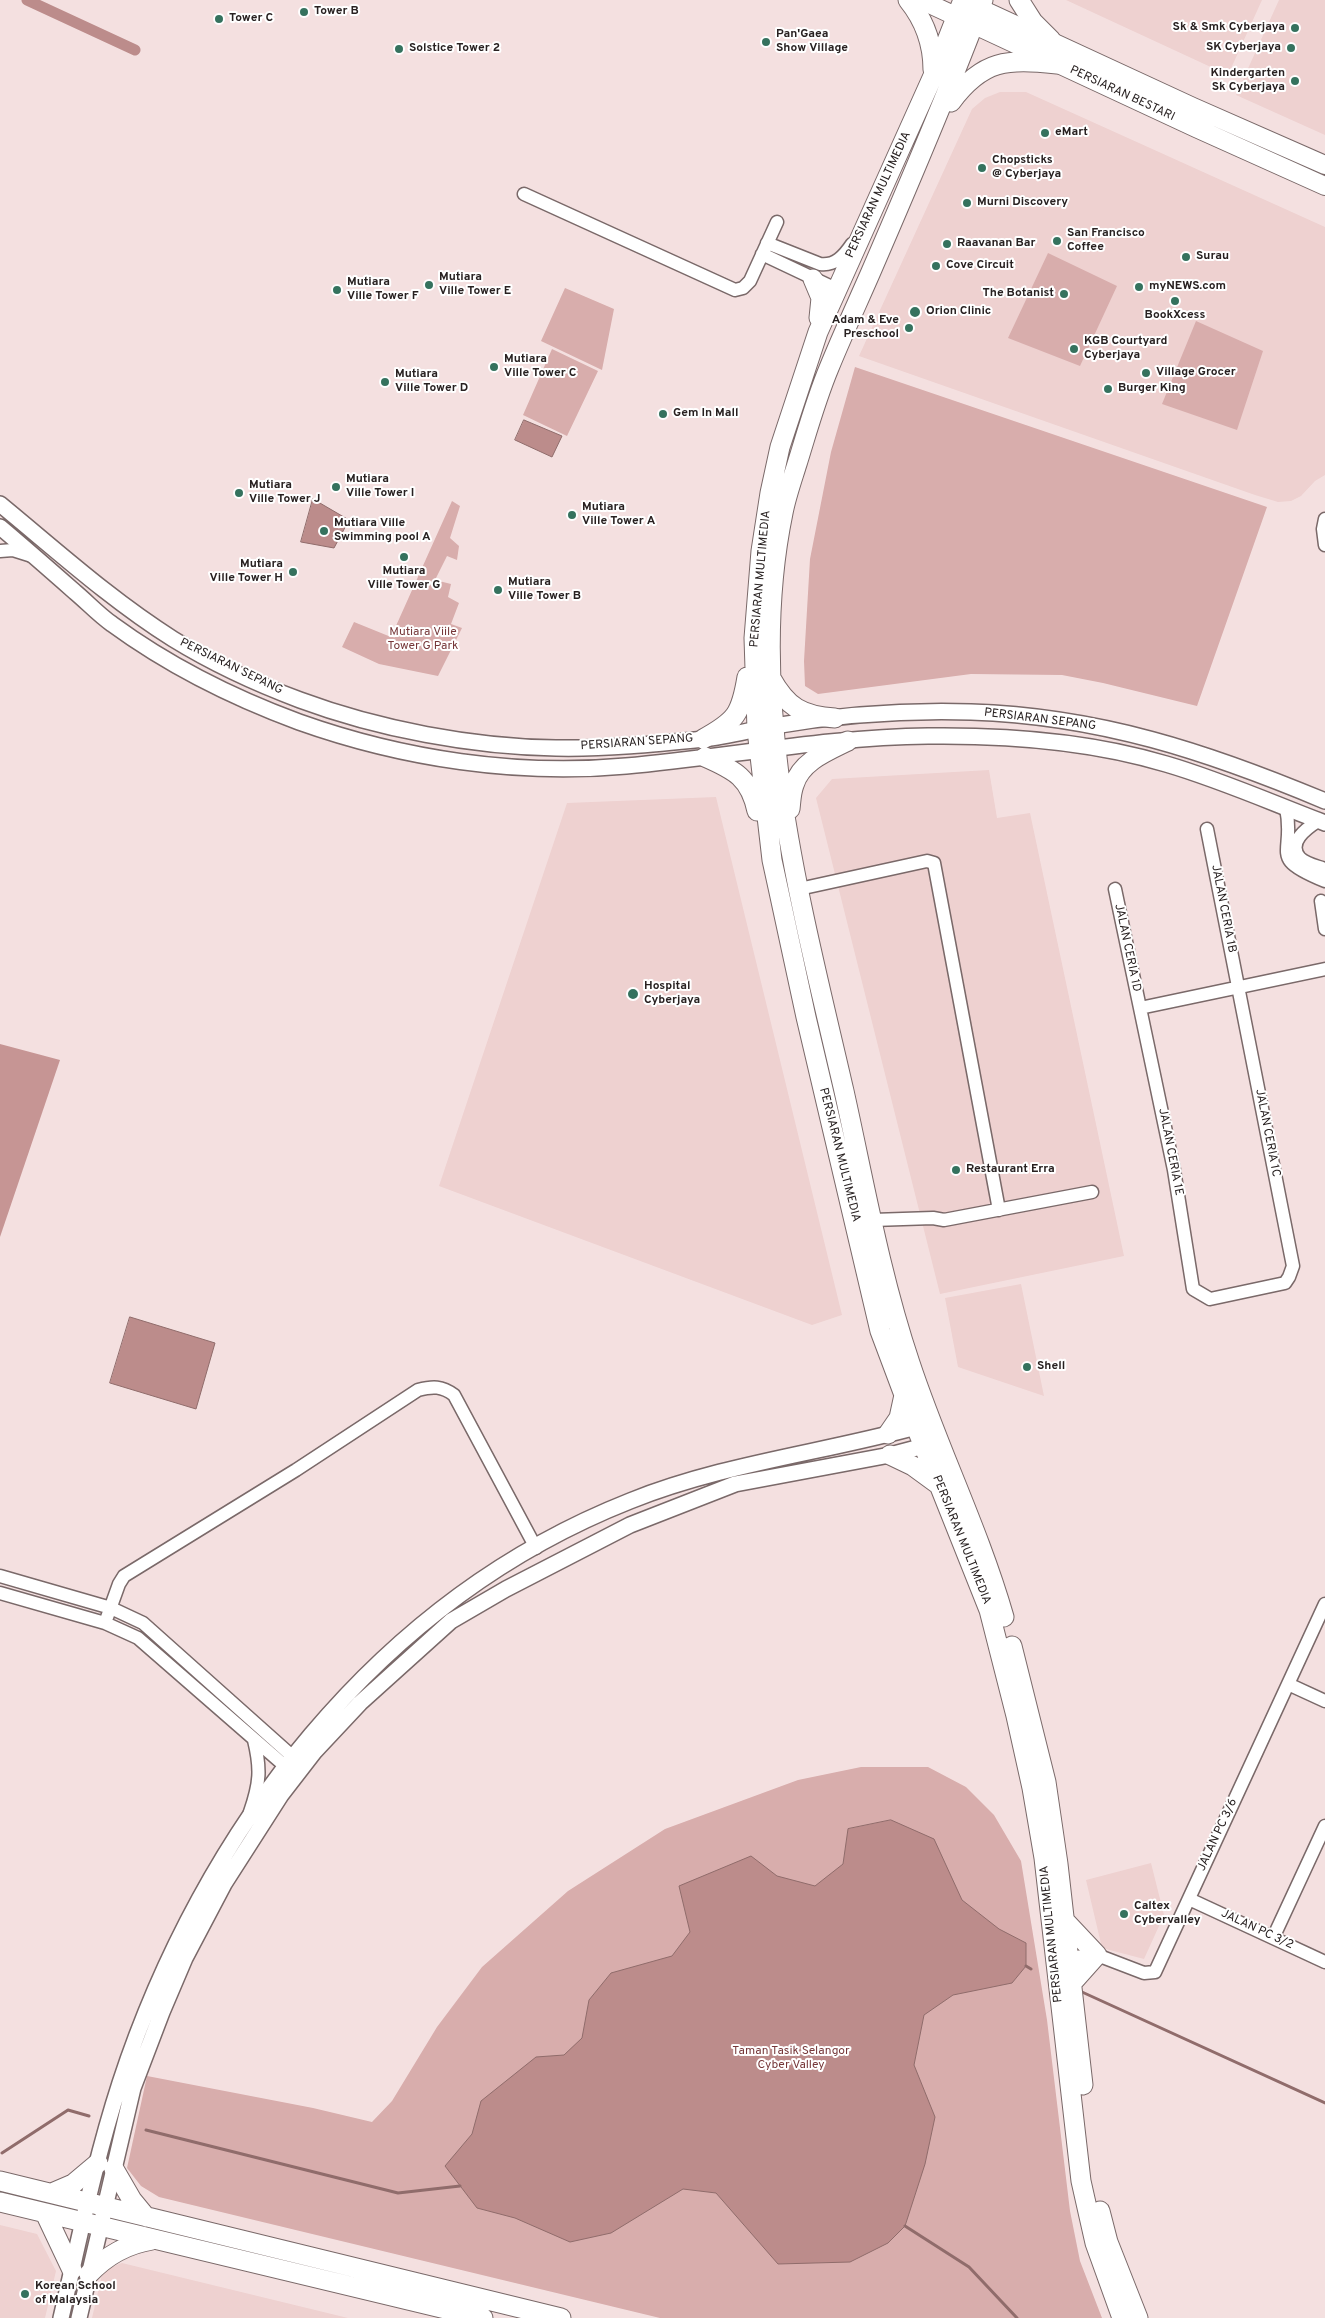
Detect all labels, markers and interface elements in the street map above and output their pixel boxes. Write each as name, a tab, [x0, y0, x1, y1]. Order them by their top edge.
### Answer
place label: Tower B	[314, 5, 359, 19]
marker: Tower B	[298, 6, 310, 18]
place label: Tower C	[229, 12, 273, 26]
marker: Tower C	[213, 13, 225, 25]
place label: Sk & Smk Cyberjaya	[1173, 21, 1285, 35]
marker: Sk & Smk Cyberjaya	[1289, 22, 1301, 34]
place label: Pan'Gaea Show Village	[776, 28, 848, 56]
marker: Pan'Gaea Show Village	[760, 36, 772, 48]
place label: SK Cyberjaya	[1206, 41, 1281, 55]
place label: Solstice Tower 2	[409, 42, 500, 56]
marker: SK Cyberjaya	[1285, 42, 1297, 54]
marker: Solstice Tower 2	[393, 43, 405, 55]
street label: PERSIARAN BESTARI	[1067, 63, 1177, 125]
place label: Kindergarten Sk Cyberjaya	[1210, 67, 1285, 95]
marker: Kindergarten Sk Cyberjaya	[1289, 75, 1301, 87]
place label: eMart	[1055, 126, 1088, 140]
marker: eMart	[1039, 127, 1051, 139]
street label: PERSIARAN MULTIMEDIA	[843, 130, 915, 260]
place label: Chopsticks @ Cyberjaya	[992, 154, 1061, 182]
marker: Chopsticks @ Cyberjaya	[976, 162, 988, 174]
place label: Murni Discovery	[977, 196, 1068, 210]
marker: Murni Discovery	[961, 197, 973, 209]
place label: San Francisco Coffee	[1067, 227, 1145, 255]
marker: San Francisco Coffee	[1051, 235, 1063, 247]
place label: Raavanan Bar	[957, 237, 1036, 251]
marker: Raavanan Bar	[941, 238, 953, 250]
place label: Surau	[1196, 250, 1229, 264]
marker: Surau	[1180, 251, 1192, 263]
place label: Cove Circuit	[946, 259, 1014, 273]
marker: Cove Circuit	[930, 260, 942, 272]
place label: Mutiara Ville Tower E	[439, 271, 511, 299]
place label: Mutiara Ville Tower F	[347, 276, 419, 304]
marker: Mutiara Ville Tower E	[423, 279, 435, 291]
place label: myNEWS.com	[1149, 280, 1226, 294]
marker: myNEWS.com	[1133, 281, 1145, 293]
marker: Mutiara Ville Tower F	[331, 284, 343, 296]
place label: The Botanist	[983, 287, 1054, 301]
marker: The Botanist	[1058, 288, 1070, 300]
marker: BookXcess	[1169, 295, 1181, 307]
marker: Orion Clinic	[908, 305, 922, 319]
place label: Orion Clinic	[926, 305, 991, 319]
place label: BookXcess	[1145, 309, 1205, 323]
place label: Adam & Eve Preschool	[832, 314, 899, 342]
marker: Adam & Eve Preschool	[903, 322, 915, 334]
place label: KGB Courtyard Cyberjaya	[1084, 335, 1167, 363]
marker: KGB Courtyard Cyberjaya	[1068, 343, 1080, 355]
place label: Mutiara Ville Tower C	[504, 353, 576, 381]
marker: Mutiara Ville Tower C	[488, 361, 500, 373]
place label: Village Grocer	[1156, 366, 1236, 380]
marker: Village Grocer	[1140, 367, 1152, 379]
place label: Mutiara Ville Tower D	[395, 368, 468, 396]
marker: Mutiara Ville Tower D	[379, 376, 391, 388]
place label: Burger King	[1118, 382, 1186, 396]
marker: Burger King	[1102, 383, 1114, 395]
place label: Gem In Mall	[673, 407, 738, 421]
marker: Gem In Mall	[657, 408, 669, 420]
place label: Mutiara Ville Tower I	[346, 473, 414, 501]
place label: Mutiara Ville Tower J	[249, 479, 320, 507]
marker: Mutiara Ville Tower I	[330, 481, 342, 493]
marker: Mutiara Ville Tower J	[233, 487, 245, 499]
place label: Mutiara Ville Tower A	[582, 501, 655, 529]
marker: Mutiara Ville Tower A	[566, 509, 578, 521]
street label: PERSIARAN MULTIMEDIA	[748, 510, 774, 648]
place label: Mutiara Ville Swimming pool A	[334, 517, 431, 545]
marker: Mutiara Ville Swimming pool A	[318, 525, 330, 537]
marker: Mutiara Ville Tower G	[398, 551, 410, 563]
place label: Mutiara Ville Tower H	[210, 558, 283, 586]
place label: Mutiara Ville Tower G	[368, 565, 440, 593]
marker: Mutiara Ville Tower H	[287, 566, 299, 578]
place label: Mutiara Ville Tower B	[508, 576, 581, 604]
marker: Mutiara Ville Tower B	[492, 584, 504, 596]
park label: Mutiara Viile Tower G Park	[388, 626, 458, 654]
street label: PERSIARAN SEPANG	[177, 636, 285, 698]
street label: PERSIARAN SEPANG	[983, 706, 1097, 734]
street label: PERSIARAN SEPANG	[580, 732, 694, 754]
street label: JALAN CERIA 1B	[1207, 864, 1239, 954]
street label: JALAN CERIA 1D	[1111, 903, 1143, 993]
place label: Hospital Cyberjaya	[644, 980, 700, 1008]
marker: Hospital Cyberjaya	[626, 987, 640, 1001]
street label: PERSIARAN MULTIMEDIA	[815, 1086, 863, 1224]
street label: JALAN CERIA 1C	[1251, 1088, 1283, 1178]
street label: JALAN CERIA 1E	[1154, 1107, 1186, 1197]
place label: Restaurant Erra	[966, 1163, 1055, 1177]
marker: Restaurant Erra	[950, 1164, 962, 1176]
place label: Shell	[1037, 1360, 1065, 1374]
marker: Shell	[1021, 1361, 1033, 1373]
street label: PERSIARAN MULTIMEDIA	[929, 1473, 993, 1607]
street label: JALAN PC 3/6	[1195, 1797, 1241, 1873]
street label: PERSIARAN MULTIMEDIA	[1038, 1865, 1066, 2003]
place label: Caltex Cybervalley	[1134, 1900, 1201, 1928]
street label: JALAN PC 3/2	[1218, 1907, 1296, 1953]
marker: Caltex Cybervalley	[1118, 1908, 1130, 1920]
park label: Taman Tasik Selangor Cyber Valley	[732, 2045, 850, 2073]
place label: Korean School of Malaysia	[35, 2280, 116, 2308]
marker: Korean School of Malaysia	[19, 2288, 31, 2300]

